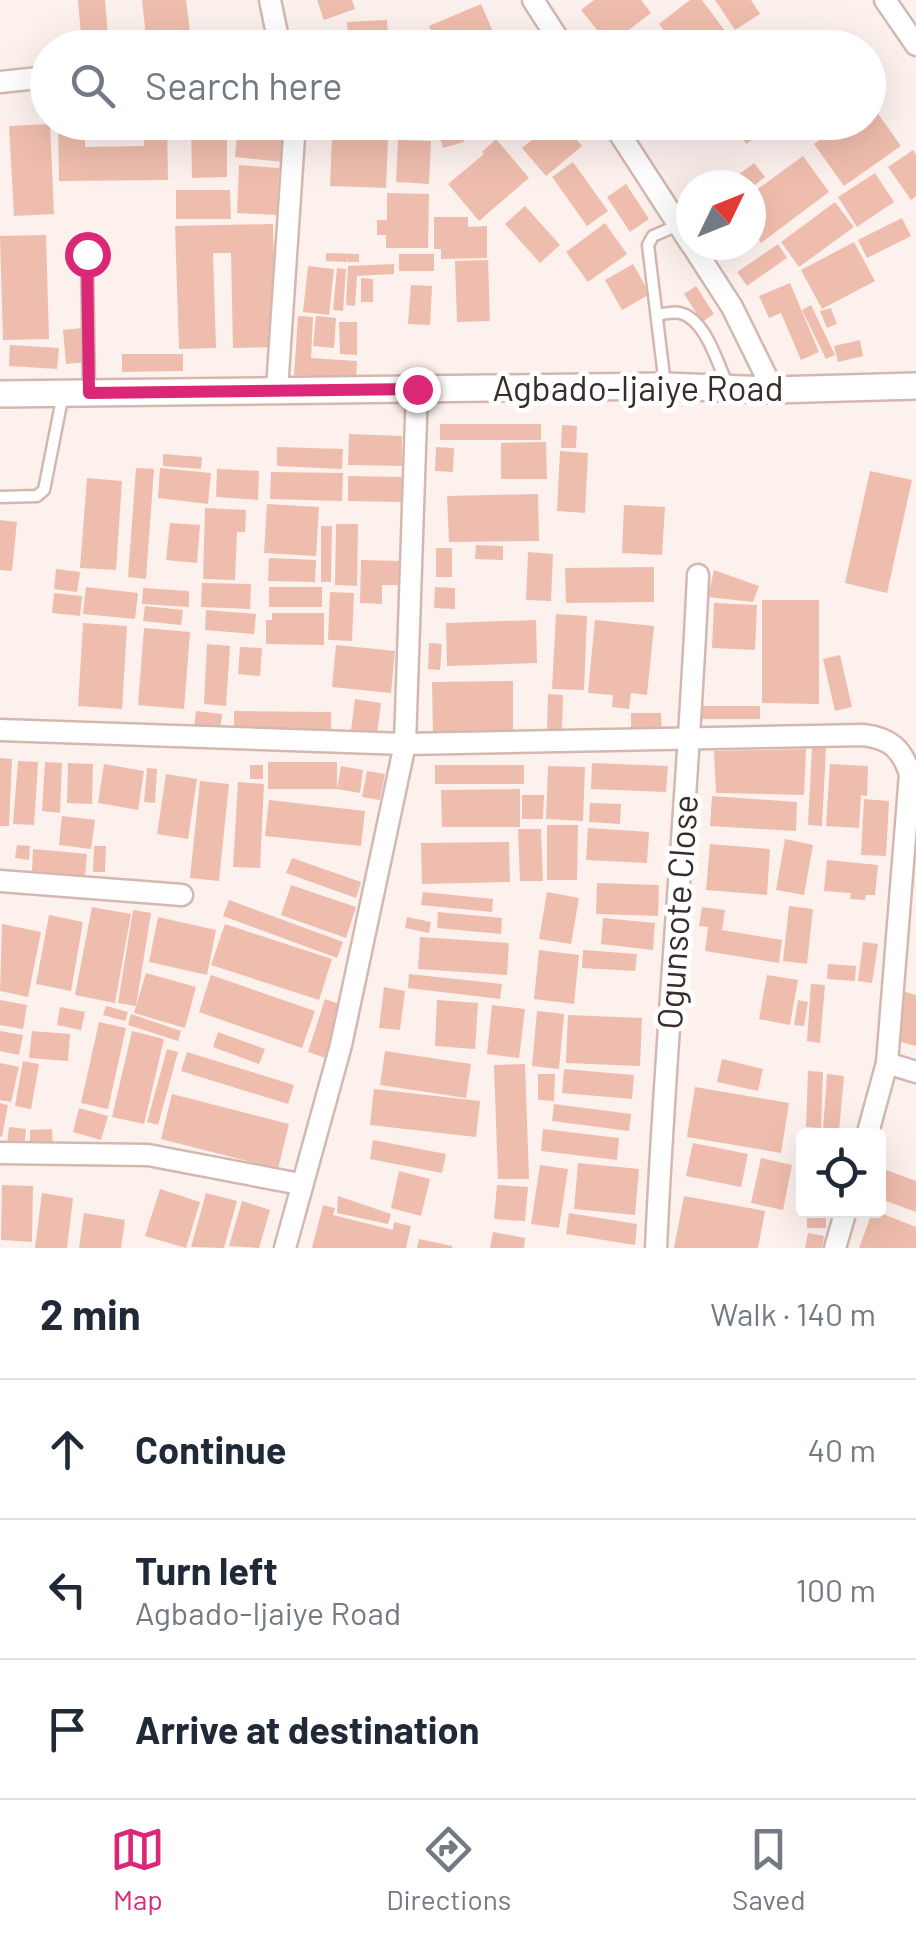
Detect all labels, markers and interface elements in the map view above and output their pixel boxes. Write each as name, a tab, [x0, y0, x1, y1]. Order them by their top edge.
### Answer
search box	[30, 30, 886, 140]
icon: search	[65, 58, 120, 113]
text: Search here	[145, 62, 343, 108]
north arrow	[676, 170, 766, 260]
route start	[65, 232, 111, 278]
street label: Agbado-Ijaiye Road	[492, 366, 784, 408]
route end	[395, 367, 441, 413]
street label: Ogunsote Close	[647, 793, 705, 1031]
map controls	[796, 1128, 886, 1218]
button: locate	[796, 1128, 886, 1218]
text: 2 min	[40, 1288, 141, 1338]
text: Walk · 140 m	[710, 1294, 876, 1332]
icon: ahead	[40, 1422, 95, 1477]
text: Continue	[135, 1426, 286, 1472]
text: 40 m	[807, 1430, 876, 1468]
text: Turn left	[135, 1547, 278, 1593]
icon: left	[40, 1562, 95, 1617]
text: 100 m	[796, 1570, 876, 1608]
text: Agbado-Ijaiye Road	[135, 1593, 401, 1631]
icon: arrive	[40, 1702, 95, 1757]
text: Arrive at destination	[135, 1706, 480, 1752]
tab: Map	[110, 1822, 165, 1916]
tab: Directions	[386, 1822, 511, 1916]
tab: Saved	[732, 1822, 806, 1916]

